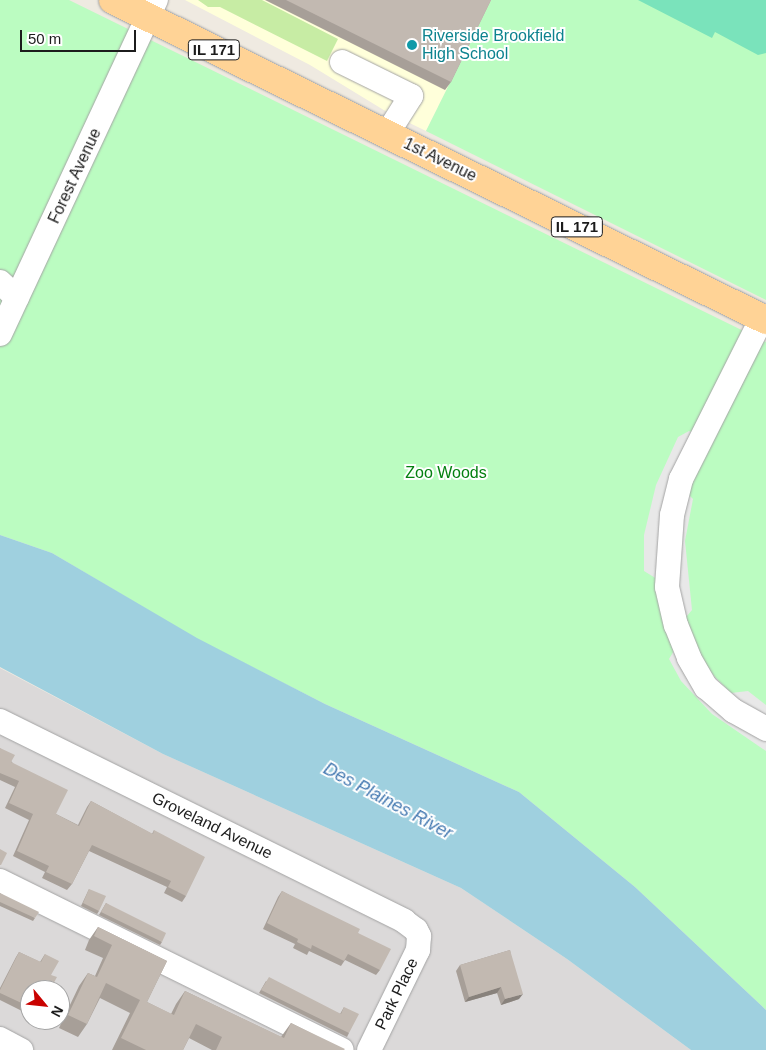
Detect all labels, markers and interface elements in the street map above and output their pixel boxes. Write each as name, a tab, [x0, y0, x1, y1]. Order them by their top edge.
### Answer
scale bar	[22, 20, 139, 52]
place label: Riverside Brookfield High School	[422, 26, 564, 64]
text: 50 m	[28, 30, 61, 47]
road number: IL 171	[186, 38, 242, 62]
marker: Riverside Brookfield High School	[406, 39, 418, 51]
street label: Forest Avenue	[44, 125, 106, 227]
street label: 1st Avenue	[400, 134, 480, 186]
road number: IL 171	[550, 214, 604, 240]
park label: Zoo Woods	[405, 463, 487, 483]
water label: Des Plaines River	[320, 758, 456, 844]
street label: Groveland Avenue	[148, 788, 276, 864]
street label: Park Place	[371, 955, 423, 1033]
north arrow	[20, 980, 70, 1030]
text: N	[48, 1003, 67, 1020]

